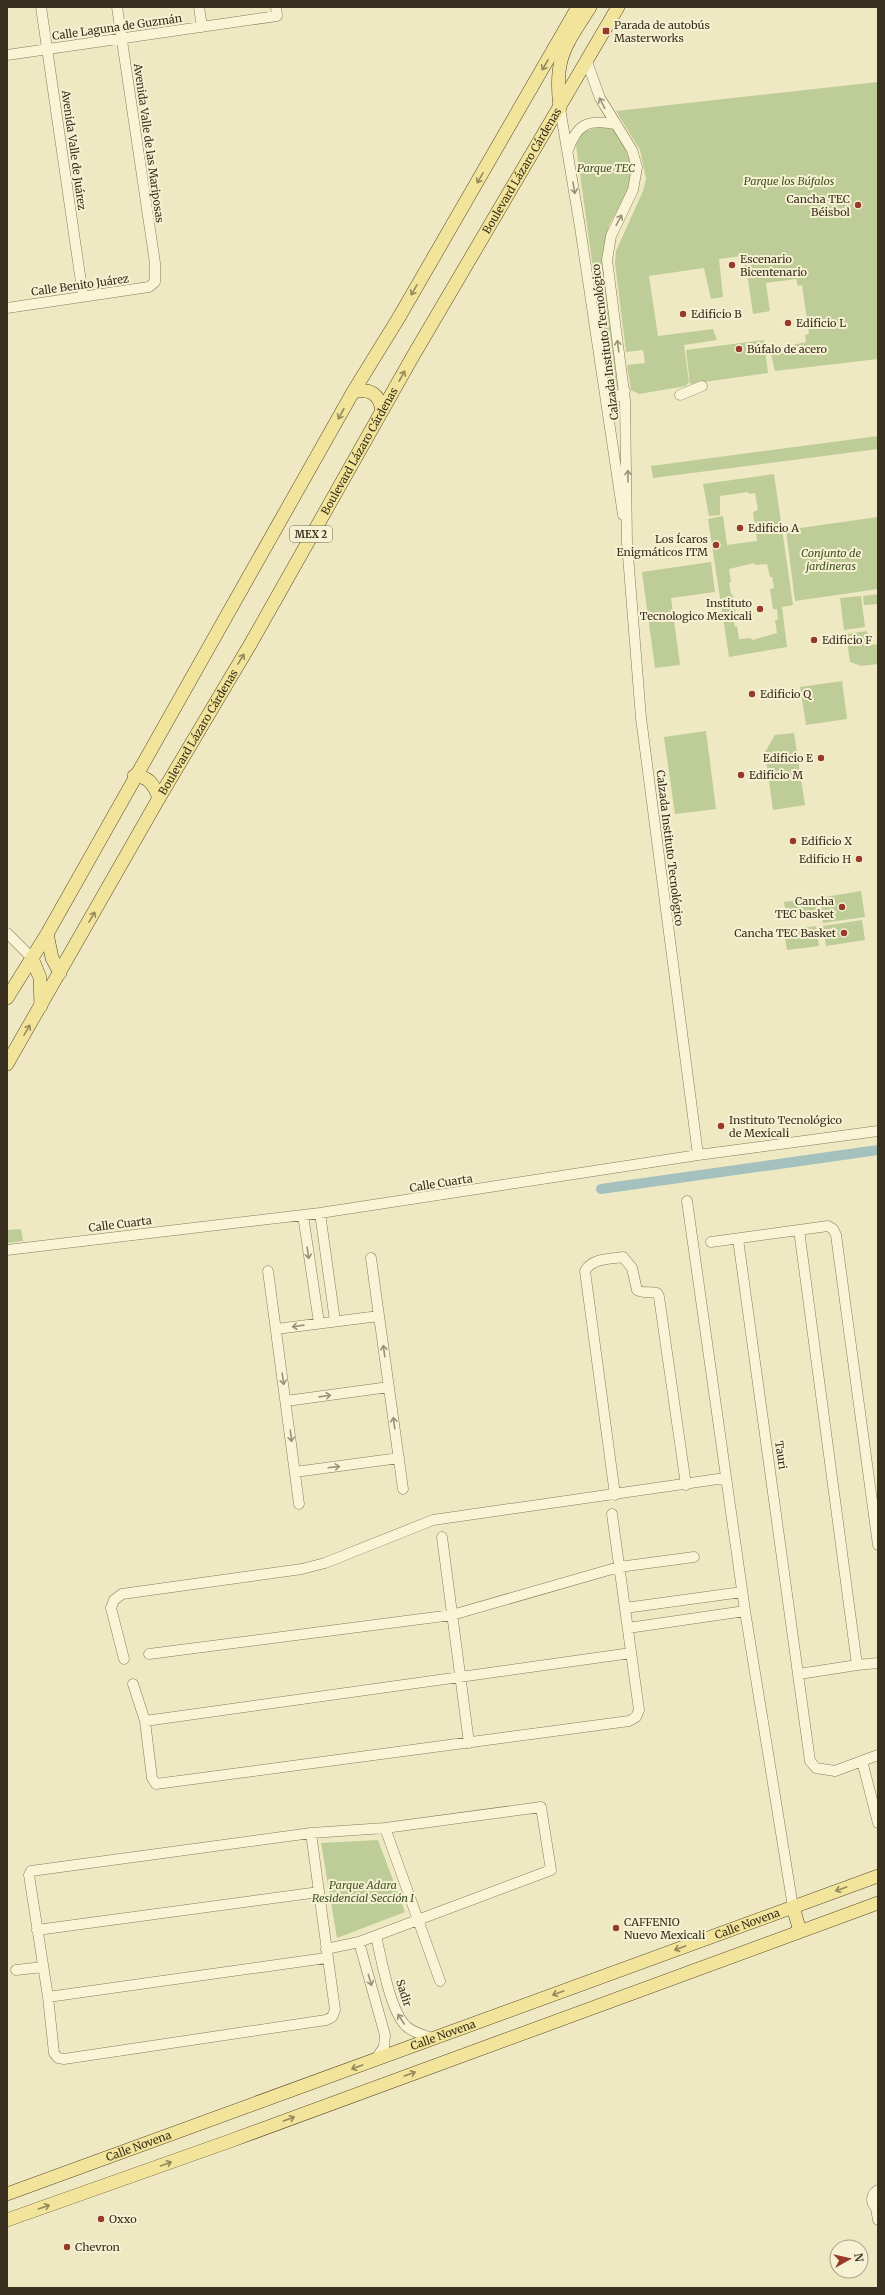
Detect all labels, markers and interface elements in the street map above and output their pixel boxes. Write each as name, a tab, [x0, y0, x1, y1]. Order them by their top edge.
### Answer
street label: Calle Laguna de Guzmán	[51, 11, 183, 43]
place label: Parada de autobús Masterworks	[614, 18, 710, 45]
marker: Parada de autobús Masterworks	[601, 26, 611, 36]
one-way arrow	[540, 59, 548, 71]
street label: Avenida Valle de las Mariposas	[131, 61, 167, 224]
street label: Avenida Valle de Juárez	[59, 88, 89, 211]
one-way arrow	[598, 97, 605, 109]
street label: Boulevard Lázaro Cárdenas	[479, 105, 564, 236]
park label: Parque TEC	[577, 161, 635, 175]
one-way arrow	[475, 172, 483, 184]
park label: Parque los Búfalos	[744, 174, 835, 188]
one-way arrow	[570, 181, 578, 194]
place label: Cancha TEC Béisbol	[787, 192, 851, 219]
marker: Cancha TEC Béisbol	[853, 200, 863, 210]
one-way arrow	[616, 214, 623, 226]
place label: Escenario Bicentenario	[740, 252, 808, 279]
marker: Escenario Bicentenario	[727, 260, 737, 270]
street label: Calzada Instituto Tecnológico	[588, 263, 622, 421]
street label: Calle Benito Juárez	[30, 271, 130, 299]
one-way arrow	[410, 284, 418, 296]
place label: Edificio B	[691, 307, 742, 321]
marker: Edificio B	[678, 309, 688, 319]
place label: Edificio L	[796, 316, 846, 330]
marker: Edificio L	[783, 318, 793, 328]
one-way arrow	[614, 340, 622, 353]
place label: Búfalo de acero	[747, 342, 828, 356]
marker: Búfalo de acero	[734, 344, 744, 354]
one-way arrow	[398, 370, 406, 382]
street label: Boulevard Lázaro Cárdenas	[318, 385, 401, 517]
one-way arrow	[336, 408, 344, 420]
one-way arrow	[624, 470, 632, 483]
place label: Edificio A	[748, 521, 799, 535]
marker: Edificio A	[735, 523, 745, 533]
road number: MEX 2	[290, 526, 332, 542]
place label: Los Ícaros Enigmáticos ITM	[616, 532, 708, 559]
marker: Los Ícaros Enigmáticos ITM	[711, 540, 721, 550]
park label: Conjunto de jardineras	[801, 546, 861, 573]
place label: Instituto Tecnologico Mexicali	[640, 596, 753, 623]
marker: Instituto Tecnologico Mexicali	[755, 604, 765, 614]
place label: Edificio F	[822, 633, 872, 647]
marker: Edificio F	[809, 635, 819, 645]
one-way arrow	[237, 654, 245, 665]
street label: Boulevard Lázaro Cárdenas	[155, 667, 241, 798]
place label: Edificio Q	[760, 687, 812, 701]
marker: Edificio Q	[747, 689, 757, 699]
place label: Edificio E	[763, 751, 813, 765]
marker: Edificio E	[816, 753, 826, 763]
place label: Edificio M	[749, 768, 803, 782]
street label: Calzada Instituto Tecnológico	[653, 769, 687, 927]
marker: Edificio M	[736, 770, 746, 780]
place label: Edificio X	[801, 834, 852, 848]
marker: Edificio X	[788, 836, 798, 846]
place label: Edificio H	[799, 852, 851, 866]
marker: Edificio H	[854, 854, 864, 864]
place label: Cancha TEC basket	[775, 894, 835, 921]
marker: Cancha TEC basket	[837, 902, 847, 912]
one-way arrow	[88, 911, 96, 923]
place label: Cancha TEC Basket	[734, 926, 837, 940]
marker: Cancha TEC Basket	[839, 928, 849, 938]
one-way arrow	[23, 1024, 31, 1036]
place label: Instituto Tecnológico de Mexicali	[729, 1113, 843, 1140]
marker: Instituto Tecnológico de Mexicali	[716, 1121, 726, 1131]
street label: Calle Cuarta	[409, 1171, 474, 1195]
street label: Calle Cuarta	[88, 1213, 152, 1235]
one-way arrow	[304, 1246, 312, 1259]
one-way arrow	[292, 1322, 305, 1330]
one-way arrow	[380, 1345, 388, 1358]
one-way arrow	[279, 1372, 287, 1385]
one-way arrow	[318, 1392, 331, 1400]
one-way arrow	[390, 1417, 398, 1430]
one-way arrow	[287, 1430, 294, 1443]
street label: Tauri	[772, 1440, 790, 1471]
one-way arrow	[327, 1463, 340, 1471]
park label: Parque Adara Residencial Sección I	[312, 1878, 414, 1905]
one-way arrow	[836, 1886, 848, 1894]
street label: Calle Novena	[713, 1905, 782, 1942]
place label: CAFFENIO Nuevo Mexicali	[624, 1915, 706, 1942]
marker: CAFFENIO Nuevo Mexicali	[611, 1923, 621, 1933]
one-way arrow	[674, 1945, 686, 1953]
one-way arrow	[367, 1973, 374, 1986]
street label: Sadir	[393, 1978, 415, 2008]
one-way arrow	[552, 1990, 564, 1998]
one-way arrow	[397, 2013, 405, 2025]
street label: Calle Novena	[408, 2017, 477, 2053]
one-way arrow	[351, 2063, 363, 2071]
one-way arrow	[404, 2069, 416, 2077]
one-way arrow	[282, 2115, 294, 2123]
street label: Calle Novena	[104, 2128, 173, 2164]
one-way arrow	[160, 2160, 173, 2167]
one-way arrow	[38, 2203, 50, 2211]
place label: Oxxo	[109, 2212, 137, 2226]
marker: Oxxo	[96, 2214, 106, 2224]
north arrow	[829, 2239, 869, 2279]
place label: Chevron	[75, 2240, 121, 2254]
marker: Chevron	[62, 2242, 72, 2252]
text: N	[851, 2252, 866, 2263]

